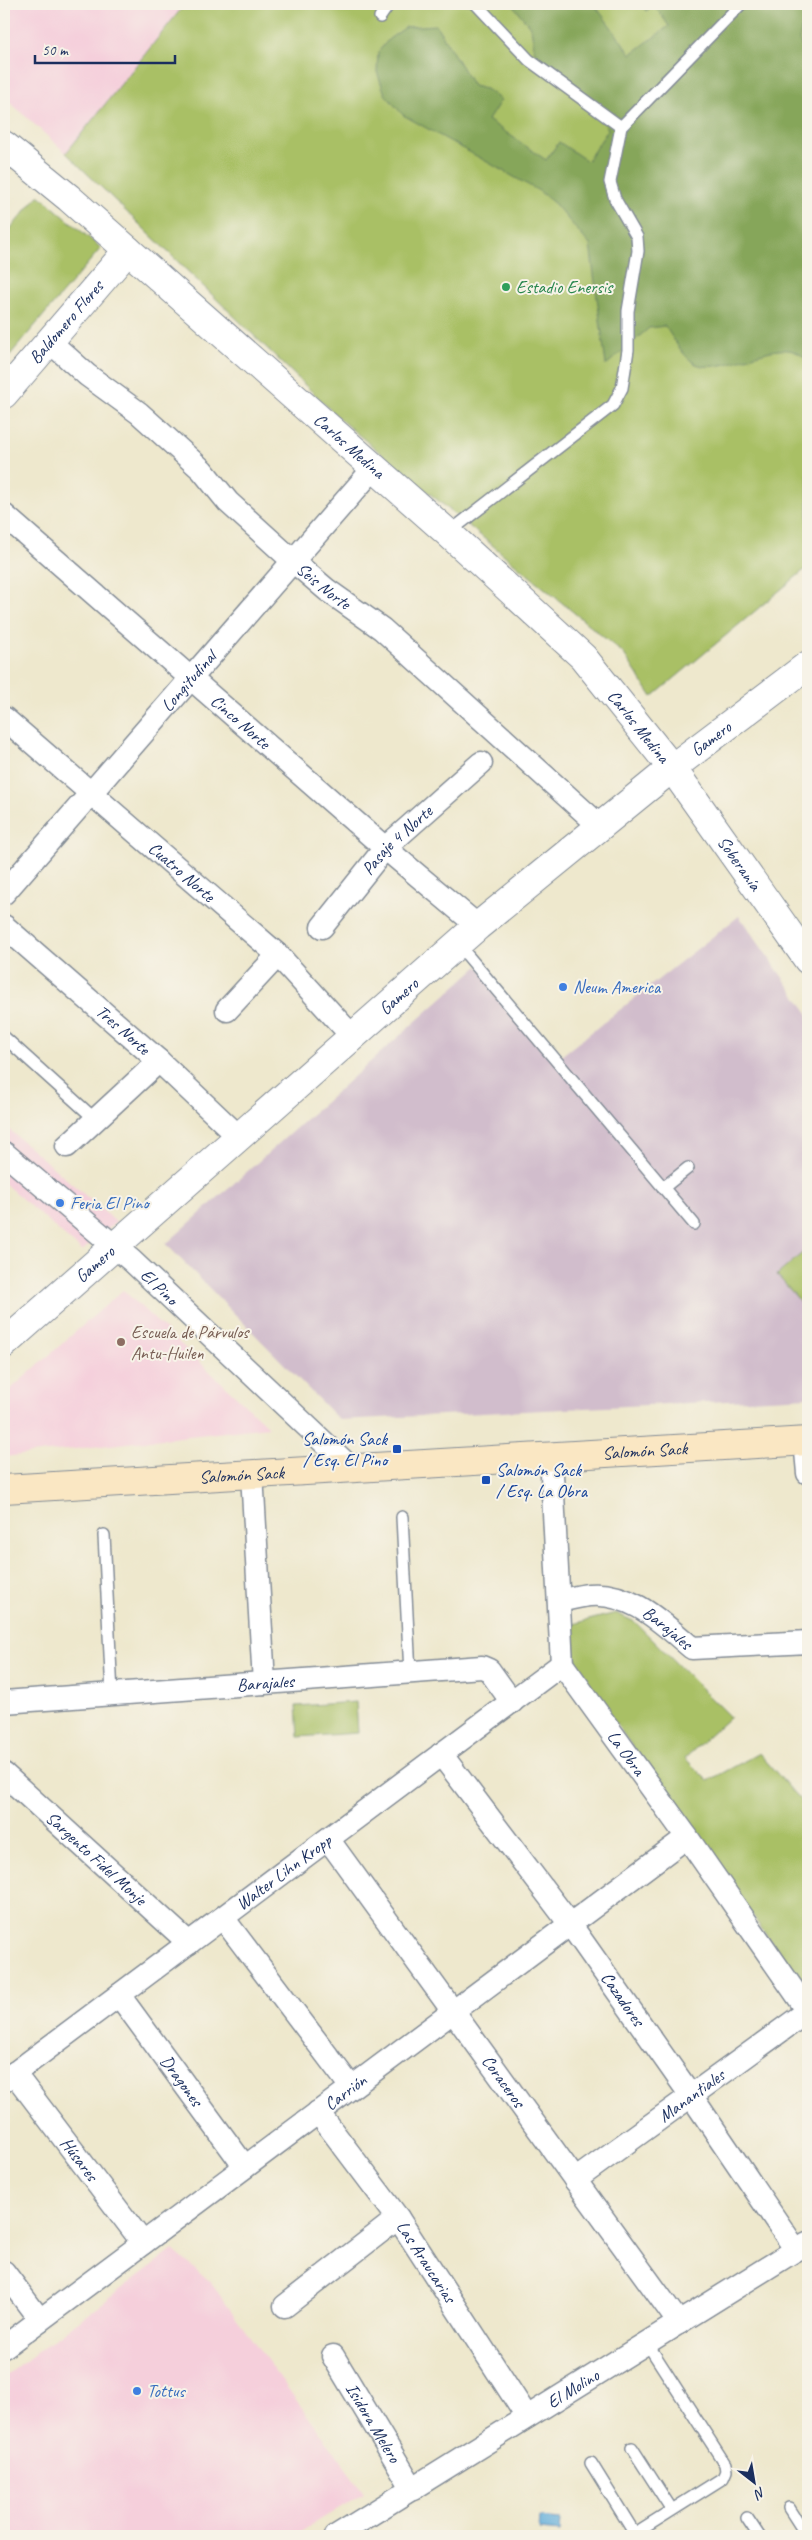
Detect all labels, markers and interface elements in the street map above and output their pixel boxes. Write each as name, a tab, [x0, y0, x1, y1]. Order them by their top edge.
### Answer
scale bar	[35, 32, 175, 64]
text: 50 m	[42, 41, 69, 60]
street label: Baldomero Flores	[24, 274, 109, 368]
place label: Estadio Enersis	[516, 276, 614, 298]
marker: Estadio Enersis	[500, 281, 512, 293]
street label: Carlos Medina	[309, 409, 391, 484]
street label: Seis Norte	[292, 558, 356, 615]
street label: Longitudinal	[156, 644, 223, 716]
street label: Carlos Medina	[603, 685, 676, 769]
street label: Cinco Norte	[206, 690, 276, 754]
street label: Gamero	[686, 715, 737, 761]
street label: Pasaje 4 Norte	[357, 800, 438, 879]
street label: Soberanía	[713, 832, 767, 896]
street label: Cuatro Norte	[144, 837, 220, 907]
street label: Gamero	[374, 972, 424, 1019]
place label: Neum America	[573, 976, 662, 998]
marker: Neum America	[557, 981, 569, 993]
street label: Tres Norte	[92, 1000, 156, 1060]
place label: Feria El Pino	[70, 1192, 150, 1214]
marker: Feria El Pino	[54, 1197, 66, 1209]
street label: Gamero	[70, 1240, 120, 1287]
street label: El Pino	[136, 1264, 184, 1311]
place label: Escuela de Párvulos Antu-Huilen	[131, 1321, 250, 1364]
marker: Escuela de Párvulos Antu-Huilen	[115, 1336, 127, 1348]
place label: Salomón Sack / Esq. El Pino	[302, 1428, 389, 1471]
street label: Salomón Sack	[602, 1437, 689, 1464]
marker: Salomón Sack / Esq. El Pino	[391, 1443, 403, 1455]
place label: Salomón Sack / Esq. La Obra	[496, 1459, 589, 1502]
street label: Salomón Sack	[198, 1461, 286, 1488]
marker: Salomón Sack / Esq. La Obra	[480, 1474, 492, 1486]
street label: Barajales	[639, 1601, 698, 1655]
street label: Barajales	[236, 1670, 296, 1696]
street label: La Obra	[603, 1726, 651, 1781]
street label: Sargento Fidel Monje	[41, 1807, 152, 1911]
street label: Walter Lihn Kropp	[232, 1829, 337, 1915]
street label: Cazadores	[596, 1968, 650, 2032]
street label: Coraceros	[477, 2050, 531, 2113]
street label: Dragones	[156, 2051, 209, 2112]
street label: Manantiales	[654, 2063, 731, 2127]
street label: Carrión	[320, 2069, 372, 2115]
street label: Húsares	[56, 2133, 104, 2187]
street label: Las Araucarias	[392, 2217, 462, 2309]
street label: El Molino	[543, 2363, 604, 2413]
street label: Isidora Melero	[341, 2379, 406, 2468]
place label: Tottus	[147, 2380, 187, 2402]
marker: Tottus	[131, 2385, 143, 2397]
north arrow	[730, 2458, 780, 2508]
text: N	[750, 2483, 769, 2503]

